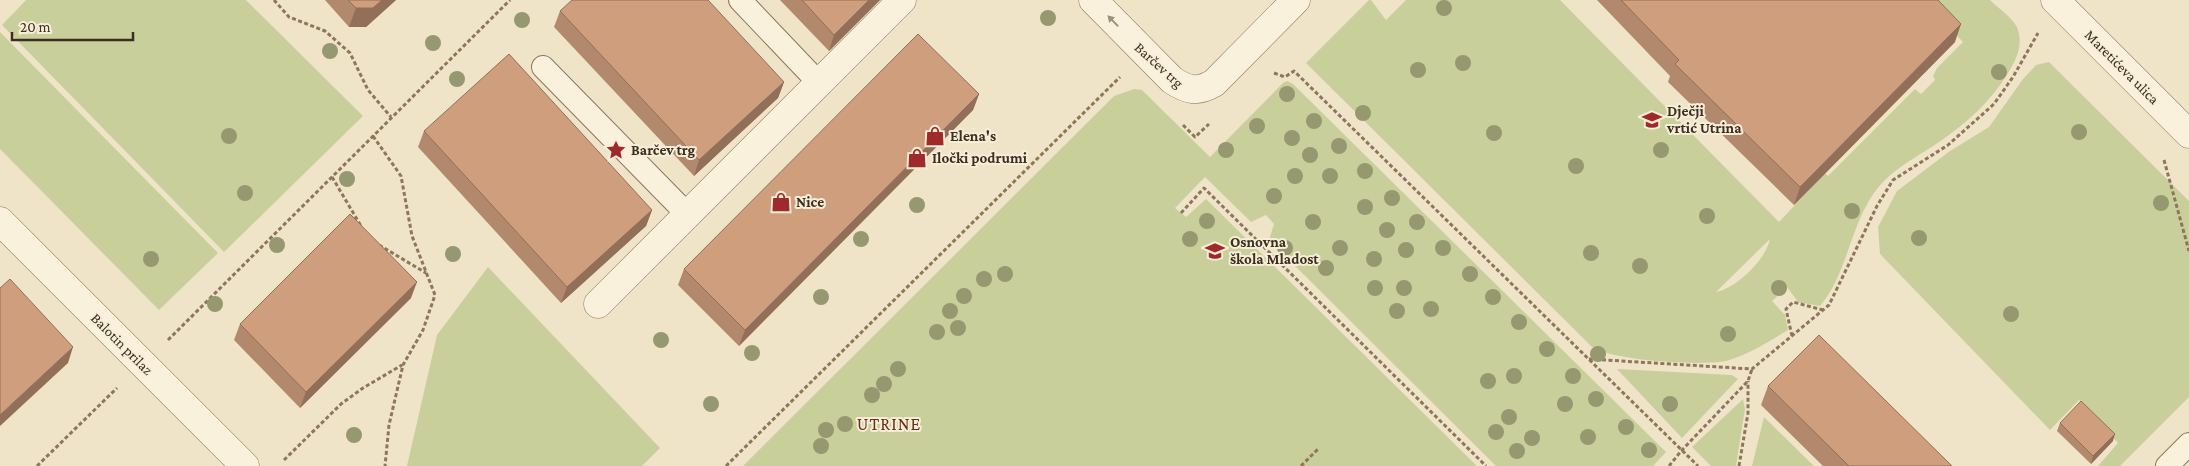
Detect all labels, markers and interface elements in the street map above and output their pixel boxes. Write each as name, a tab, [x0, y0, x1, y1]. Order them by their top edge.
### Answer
scale bar	[12, 10, 134, 42]
one-way arrow	[1107, 15, 1119, 27]
text: 20 m	[20, 19, 51, 35]
street label: Maretićeva ulica	[2082, 27, 2162, 107]
street label: Barčev trg	[1131, 39, 1187, 92]
place label: Dječji vrtić Utrina	[1666, 103, 1742, 136]
school or university icon: Dječji vrtić Utrina	[1641, 109, 1663, 131]
shop icon: Elena's	[924, 125, 946, 147]
place label: Elena's	[950, 128, 996, 144]
place icon: Barčev trg	[605, 139, 627, 161]
place label: Barčev trg	[631, 142, 696, 158]
shop icon: Iločki podrumi	[906, 147, 928, 169]
place label: Iločki podrumi	[932, 150, 1028, 166]
shop icon: Nice	[770, 191, 792, 213]
place label: Nice	[796, 194, 824, 210]
place label: Osnovna škola Mladost	[1230, 234, 1319, 267]
school or university icon: Osnovna škola Mladost	[1204, 240, 1226, 262]
street label: Balotin prilaz	[87, 310, 156, 379]
district label: UTRINE	[857, 414, 921, 434]

